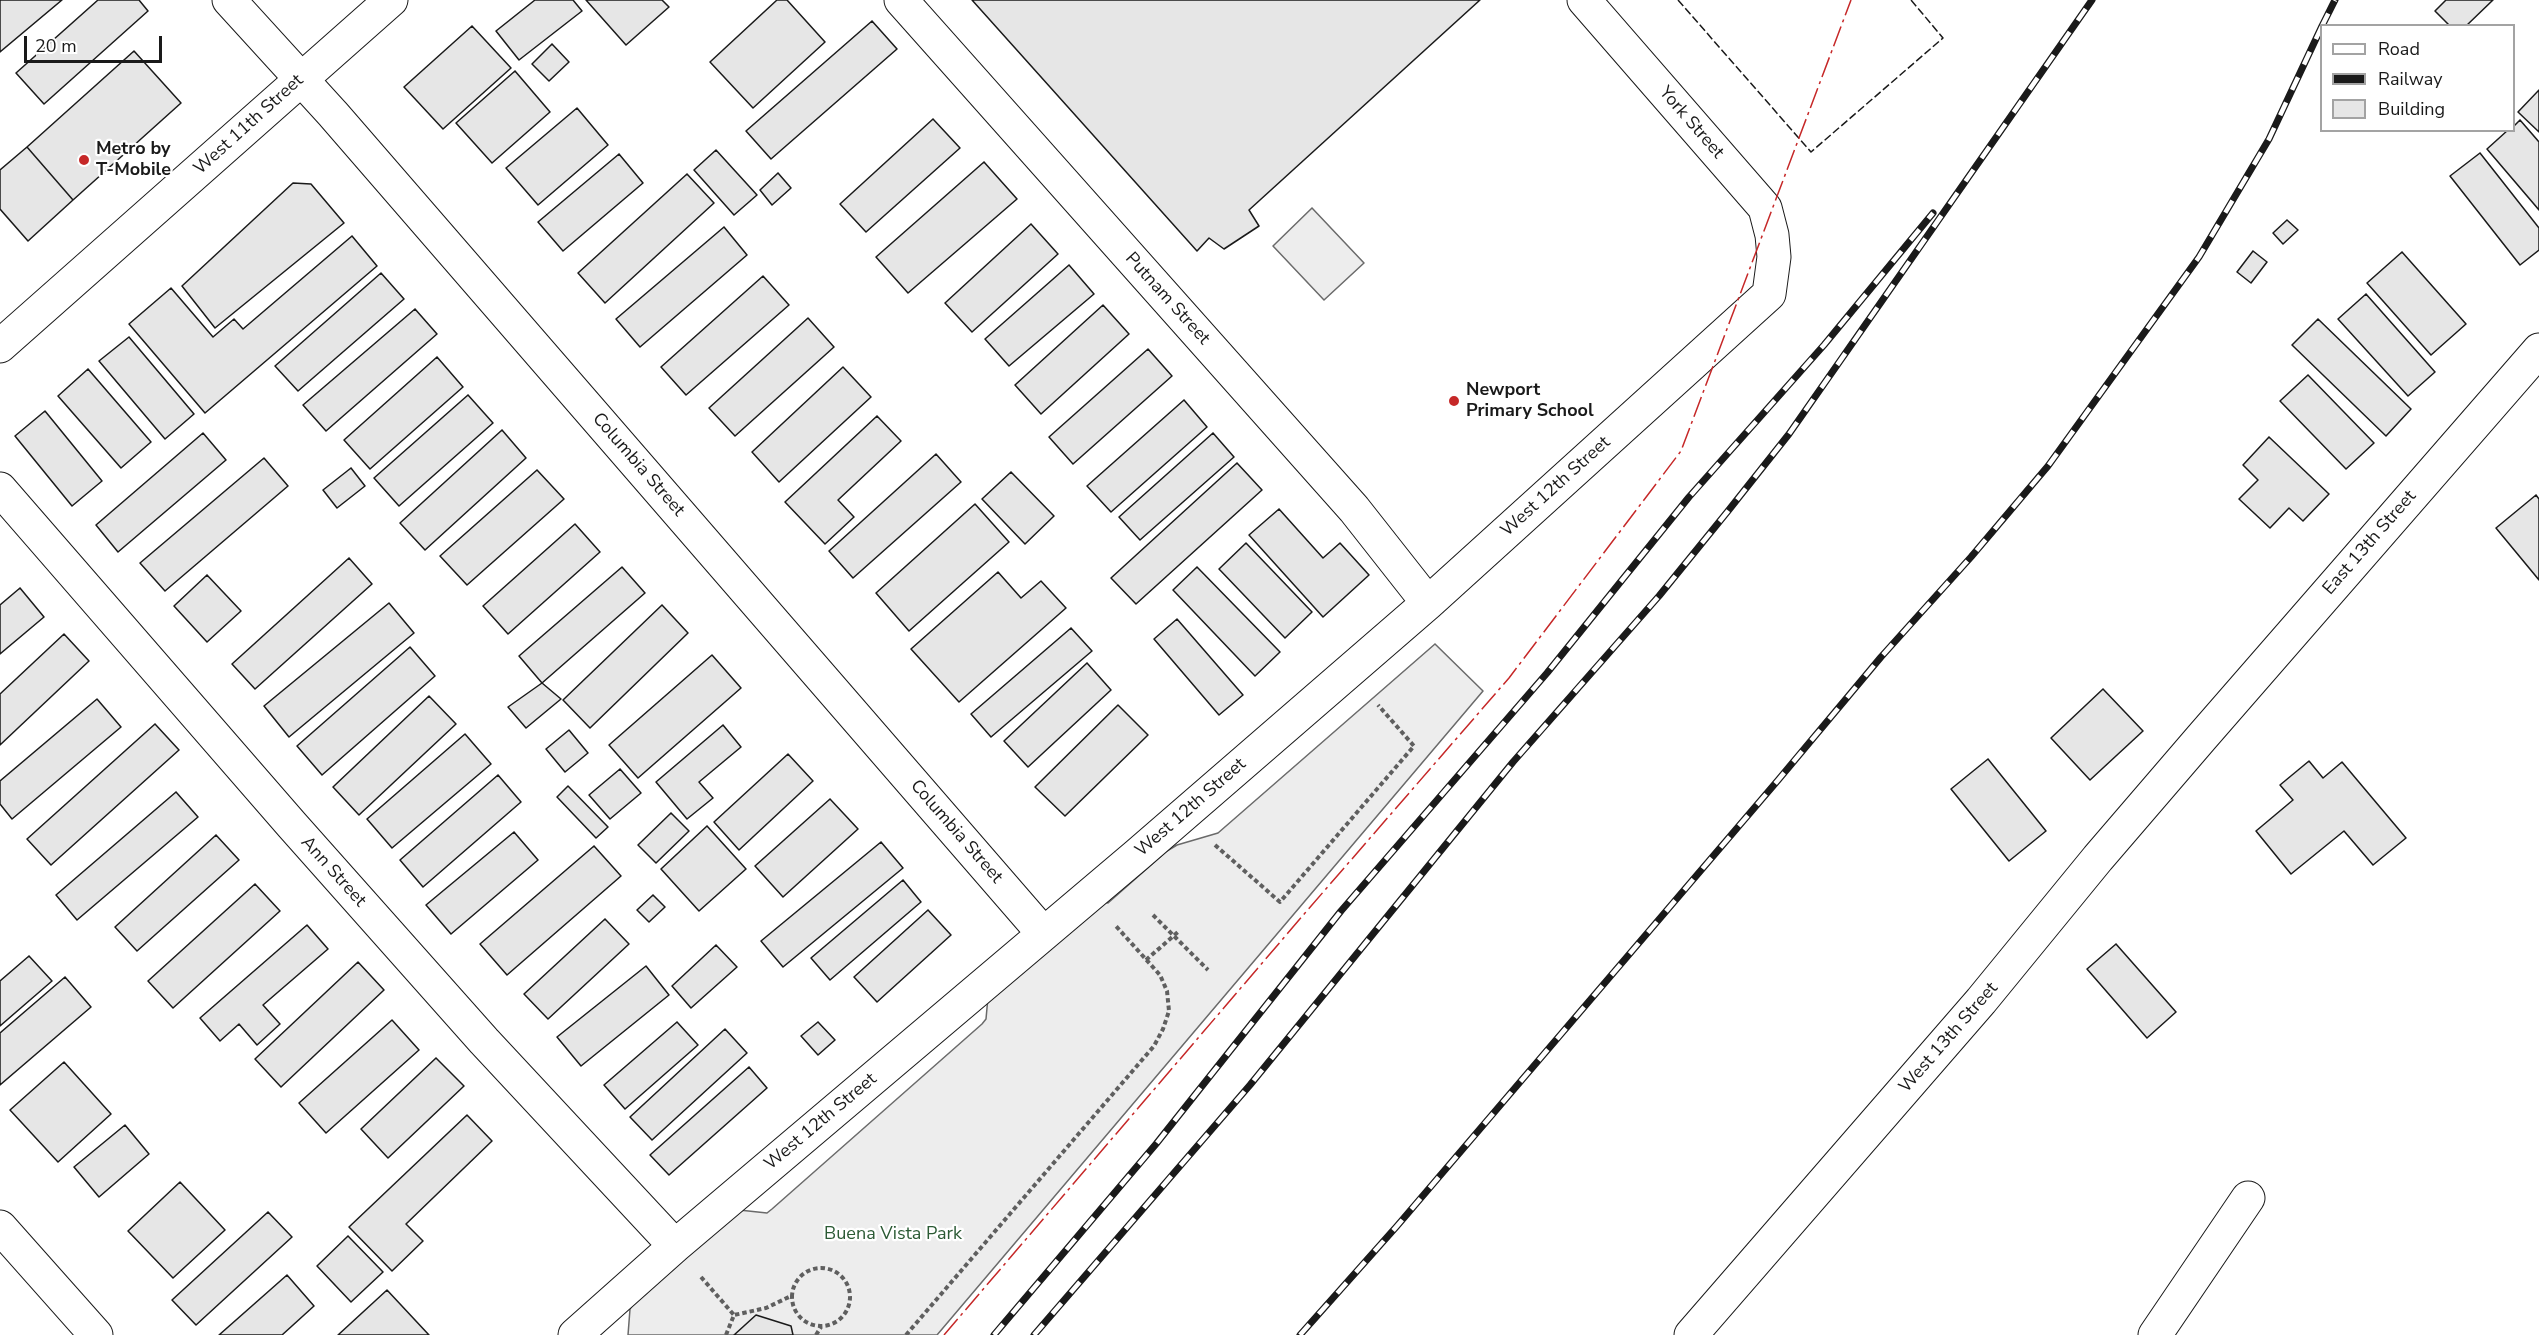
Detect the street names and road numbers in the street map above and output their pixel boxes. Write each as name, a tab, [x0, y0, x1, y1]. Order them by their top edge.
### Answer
street label: West 11th Street	[190, 70, 308, 180]
street label: York Street	[1654, 83, 1728, 163]
street label: Putnam Street	[1120, 248, 1214, 350]
street label: Columbia Street	[587, 409, 689, 521]
street label: West 12th Street	[1497, 432, 1615, 542]
street label: East 13th Street	[2319, 486, 2421, 600]
street label: West 12th Street	[1131, 754, 1251, 862]
street label: Columbia Street	[905, 776, 1007, 888]
street label: Ann Street	[296, 832, 370, 912]
street label: West 13th Street	[1895, 978, 2003, 1098]
street label: West 12th Street	[761, 1069, 881, 1175]

